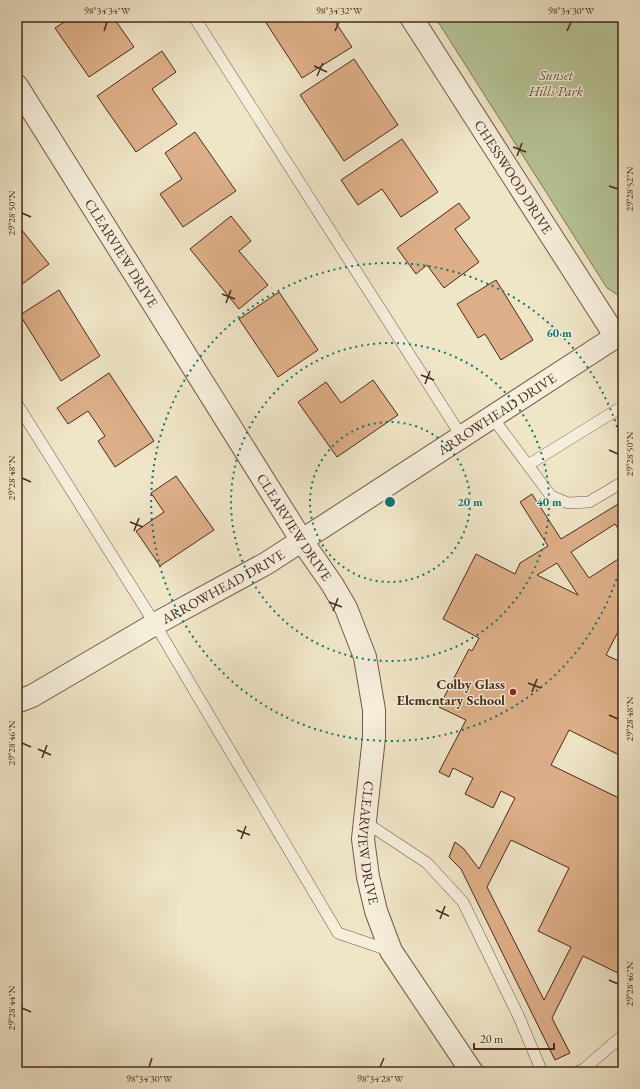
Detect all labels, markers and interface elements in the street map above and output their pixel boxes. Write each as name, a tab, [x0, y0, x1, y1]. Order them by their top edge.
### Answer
text: 98°34'34"W	[84, 4, 131, 17]
text: 98°34'32"W	[316, 4, 363, 17]
text: 98°34'30"W	[548, 4, 595, 17]
park label: Sunset Hills Park	[528, 66, 584, 100]
street label: CHESSWOOD DRIVE	[470, 117, 557, 237]
text: 29°28'52"N	[623, 166, 636, 211]
text: 29°28'50"N	[5, 190, 18, 235]
street label: CLEARVIEW DRIVE	[81, 195, 162, 311]
text: 60 m	[546, 325, 572, 341]
street label: ARROWHEAD DRIVE	[433, 369, 560, 459]
text: 29°28'50"N	[623, 431, 636, 476]
text: 29°28'48"N	[5, 455, 18, 500]
street label: CLEARVIEW DRIVE	[253, 470, 336, 584]
text: 20 m	[457, 494, 483, 510]
text: 40 m	[536, 494, 562, 510]
centre of rings	[383, 495, 397, 509]
street label: ARROWHEAD DRIVE	[157, 545, 288, 628]
place label: Colby Glass Elementary School	[397, 675, 505, 709]
marker: Colby Glass Elementary School	[508, 687, 518, 697]
text: 29°28'48"N	[623, 696, 636, 741]
text: 29°28'46"N	[5, 720, 18, 765]
street label: CLEARVIEW DRIVE	[354, 780, 383, 906]
text: 29°28'46"N	[623, 961, 636, 1006]
text: 29°28'44"N	[5, 985, 18, 1030]
scale bar	[474, 1025, 554, 1051]
text: 20 m	[480, 1031, 504, 1047]
text: 98°34'30"W	[126, 1072, 173, 1085]
text: 98°34'28"W	[357, 1072, 404, 1085]

